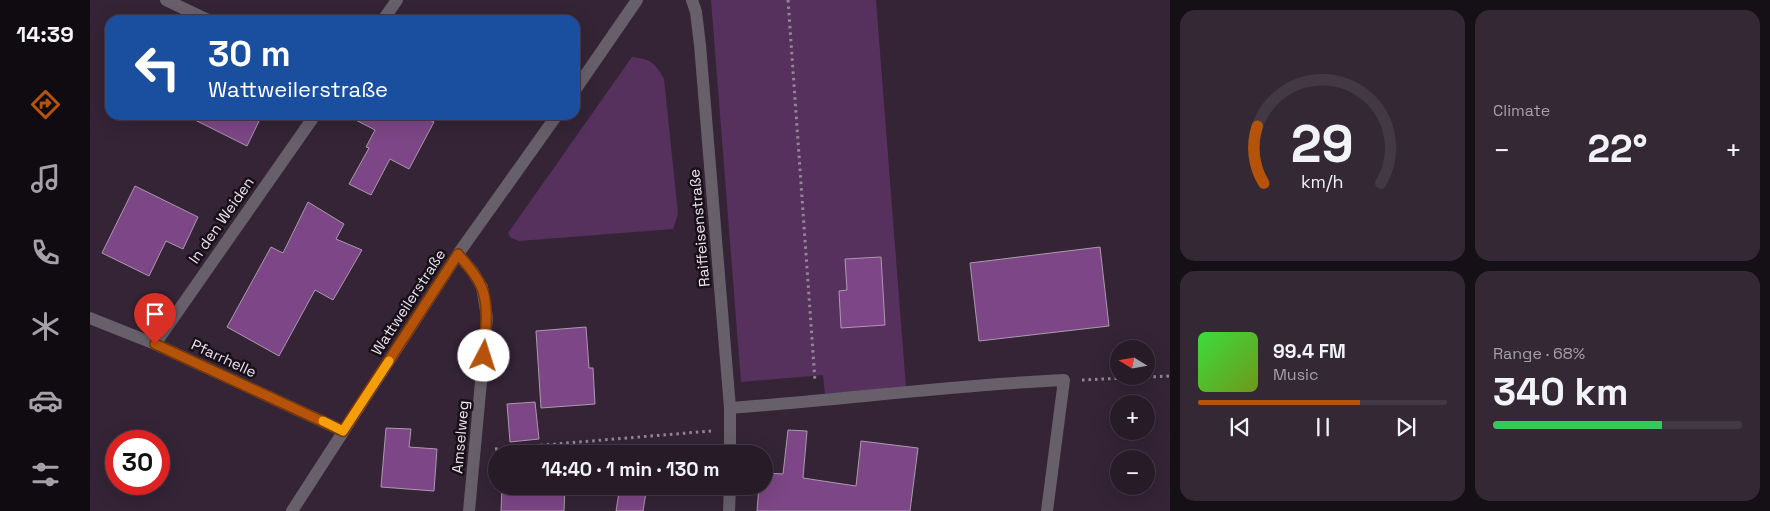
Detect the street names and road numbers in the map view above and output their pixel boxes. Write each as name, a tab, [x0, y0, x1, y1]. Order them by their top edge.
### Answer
street label: Raiffeisenstraße	[684, 168, 714, 288]
street label: In den Weiden	[184, 173, 258, 267]
street label: Wattweilerstraße	[367, 245, 449, 359]
street label: Pfarrhelle	[188, 335, 260, 381]
street label: Amselweg	[447, 400, 473, 474]

